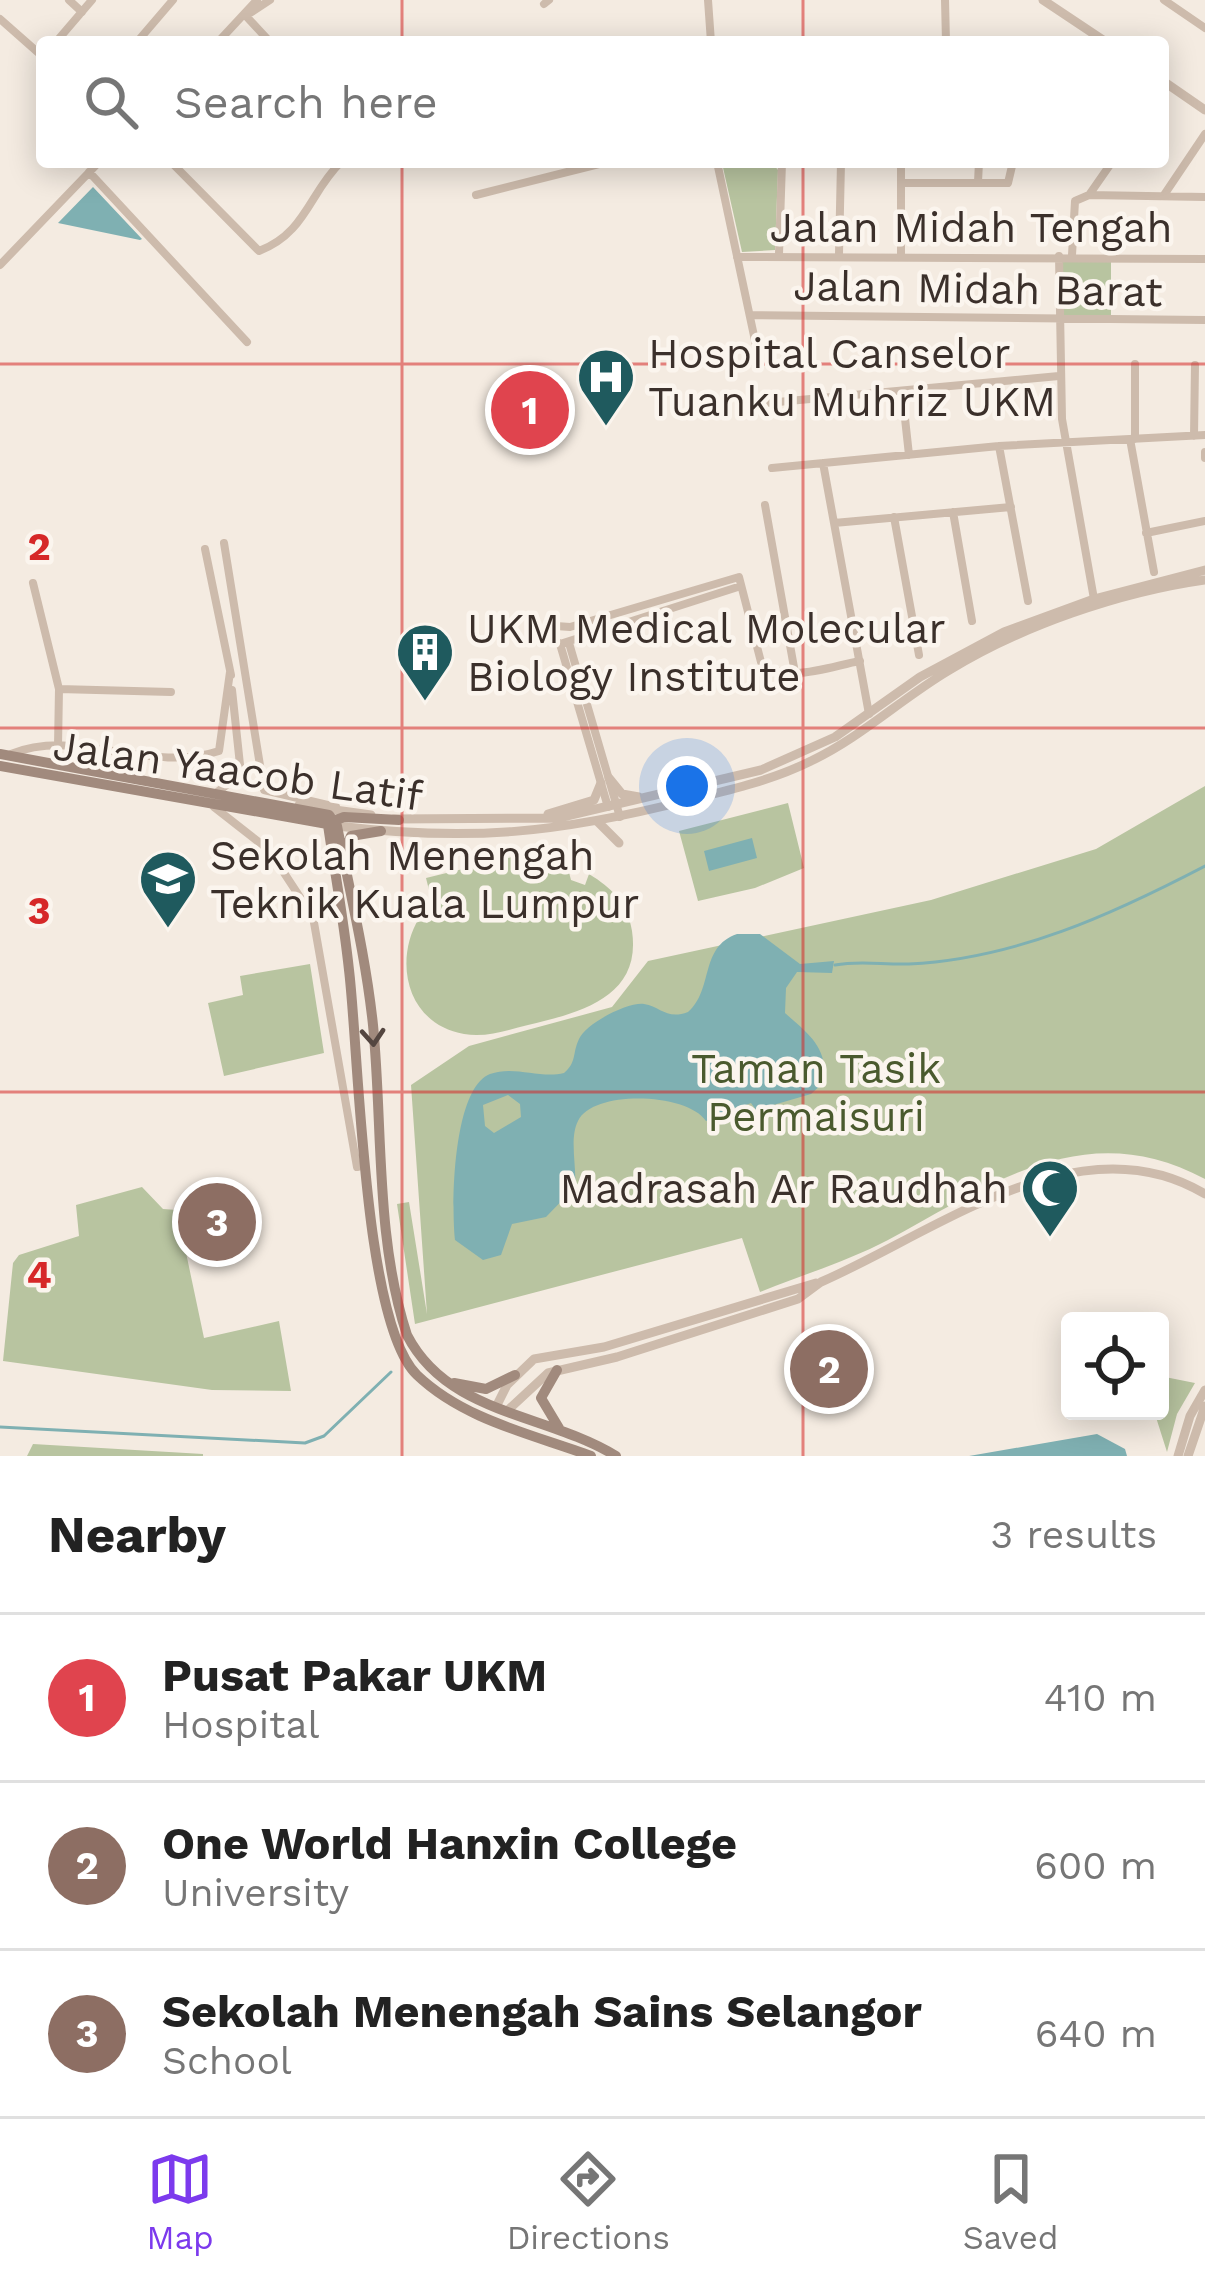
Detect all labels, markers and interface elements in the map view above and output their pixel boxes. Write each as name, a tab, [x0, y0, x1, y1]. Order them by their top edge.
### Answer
search box	[36, 36, 1169, 168]
icon: search	[78, 69, 144, 135]
text: Search here	[174, 76, 438, 129]
street label: Jalan Midah Tengah	[769, 203, 1173, 252]
street label: Jalan Midah Barat	[793, 261, 1163, 316]
place label: Hospital Canselor Tuanku Muhriz UKM	[648, 329, 1056, 426]
hospital icon: Hospital Canselor Tuanku Muhriz UKM	[575, 346, 637, 428]
pin: 1	[491, 365, 569, 455]
text: 2	[27, 524, 51, 569]
place label: UKM Medical Molecular Biology Institute	[467, 604, 946, 701]
building icon: UKM Medical Molecular Biology Institute	[394, 621, 456, 703]
street label: Jalan Yaacob Latif	[50, 720, 426, 821]
your location	[657, 756, 717, 816]
place label: Sekolah Menengah Teknik Kuala Lumpur	[210, 831, 639, 928]
school or university icon: Sekolah Menengah Teknik Kuala Lumpur	[137, 848, 199, 930]
text: 3	[27, 888, 51, 933]
one-way arrow	[359, 1028, 385, 1047]
park label: Taman Tasik Permaisuri	[691, 1044, 941, 1141]
mosque icon: Madrasah Ar Raudhah	[1019, 1157, 1081, 1239]
place label: Madrasah Ar Raudhah	[559, 1164, 1008, 1213]
pin: 3	[178, 1177, 256, 1267]
text: 4	[26, 1252, 52, 1297]
map controls	[1061, 1312, 1169, 1420]
button: locate	[1061, 1312, 1169, 1420]
pin: 2	[790, 1324, 868, 1414]
text: Nearby	[48, 1505, 226, 1564]
text: 3 results	[991, 1512, 1157, 1557]
text: Pusat Pakar UKM	[162, 1649, 547, 1702]
text: 1	[79, 1675, 95, 1720]
text: 410 m	[1044, 1675, 1157, 1720]
text: Hospital	[162, 1702, 319, 1747]
text: One World Hanxin College	[162, 1817, 737, 1870]
text: 2	[75, 1843, 99, 1888]
text: 600 m	[1034, 1843, 1157, 1888]
text: University	[162, 1870, 349, 1915]
text: Sekolah Menengah Sains Selangor	[162, 1985, 922, 2038]
text: 3	[75, 2011, 99, 2056]
text: 640 m	[1035, 2011, 1157, 2056]
text: School	[162, 2038, 292, 2083]
tab: Map	[146, 2146, 214, 2257]
tab: Directions	[507, 2146, 670, 2257]
tab: Saved	[963, 2146, 1059, 2257]

